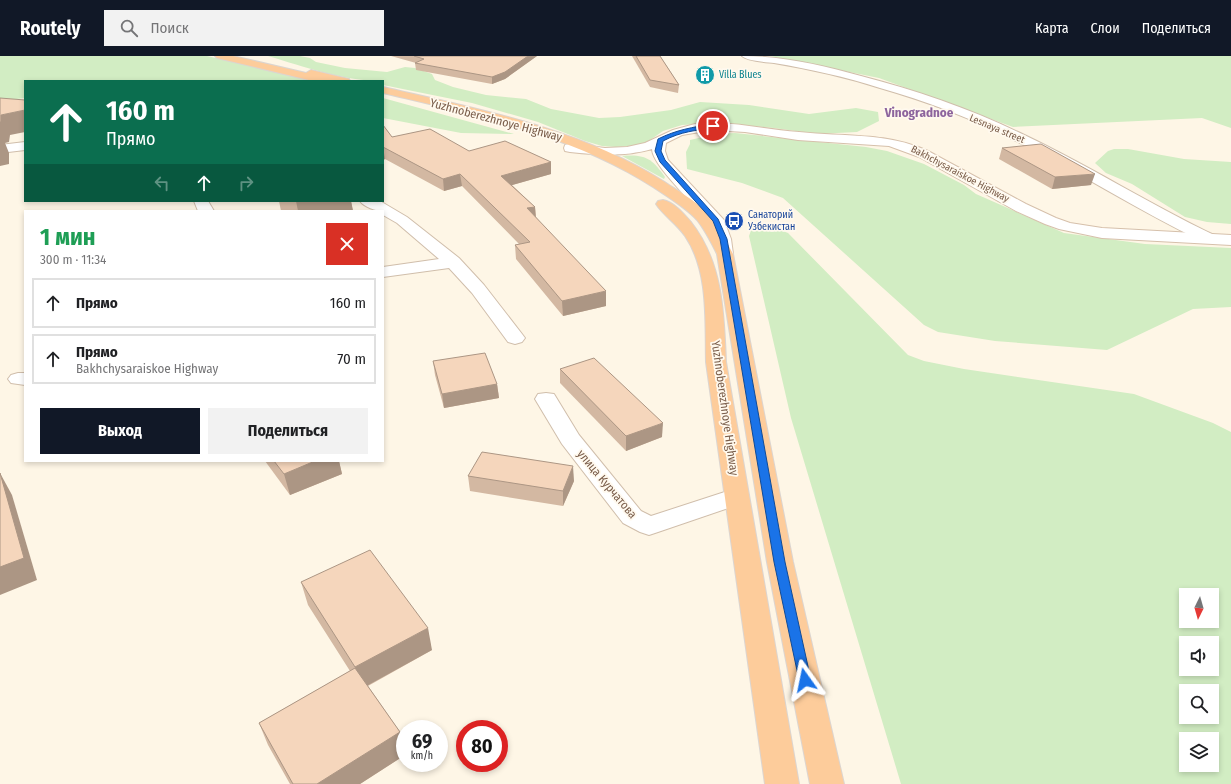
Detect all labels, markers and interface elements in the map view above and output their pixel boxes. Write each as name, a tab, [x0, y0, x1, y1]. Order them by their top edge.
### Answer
search box	[104, 10, 384, 46]
text: Routely	[20, 17, 80, 40]
icon: search	[118, 17, 140, 39]
text: Поиск	[150, 19, 189, 37]
text: Карта	[1035, 20, 1069, 37]
text: Слои	[1091, 20, 1120, 37]
text: Поделиться	[1142, 20, 1211, 37]
building icon: Villa Blues	[694, 64, 716, 86]
place label: Villa Blues	[719, 69, 762, 81]
text: 160 m	[106, 94, 175, 127]
icon: ahead	[40, 96, 92, 148]
street label: Yuzhnoberezhnoye Highway	[428, 96, 564, 145]
district label: Vinogradnoe	[884, 105, 954, 120]
pin	[696, 109, 730, 143]
street label: Lesnaya street	[968, 112, 1027, 146]
icon: arrive	[702, 115, 724, 137]
text: Прямо	[106, 128, 156, 150]
street label: Bakhchysaraiskoe Highway	[909, 143, 1012, 205]
icon: left	[151, 172, 173, 194]
icon: ahead	[193, 172, 215, 194]
icon: right	[235, 172, 257, 194]
place label: Санаторий Узбекистан	[747, 209, 795, 233]
bus stop icon: Санаторий Узбекистан	[723, 210, 745, 232]
text: 1 мин	[40, 223, 95, 251]
button: close	[326, 223, 368, 265]
text: 300 m · 11:34	[40, 252, 106, 267]
icon: ahead	[42, 292, 64, 314]
text: Прямо	[76, 294, 118, 312]
text: 160 m	[330, 294, 366, 312]
street label: Yuzhnoberezhnoye Highway	[709, 340, 741, 477]
text: Прямо	[76, 343, 118, 361]
icon: ahead	[42, 348, 64, 370]
text: 70 m	[337, 350, 366, 368]
text: Bakhchysaraiskoe Highway	[76, 361, 218, 376]
button: Выход	[40, 408, 200, 454]
button: Поделиться	[208, 408, 368, 454]
street label: улица Курчатова	[574, 447, 640, 521]
north arrow	[1179, 588, 1219, 628]
map controls	[1179, 588, 1219, 772]
button: sound	[1179, 636, 1219, 676]
position arrow	[784, 659, 826, 701]
button: search	[1179, 684, 1219, 724]
speed limit sign: 80	[456, 720, 508, 772]
text: 69	[412, 729, 432, 753]
button: layers	[1179, 732, 1219, 772]
text: km/h	[411, 750, 433, 762]

